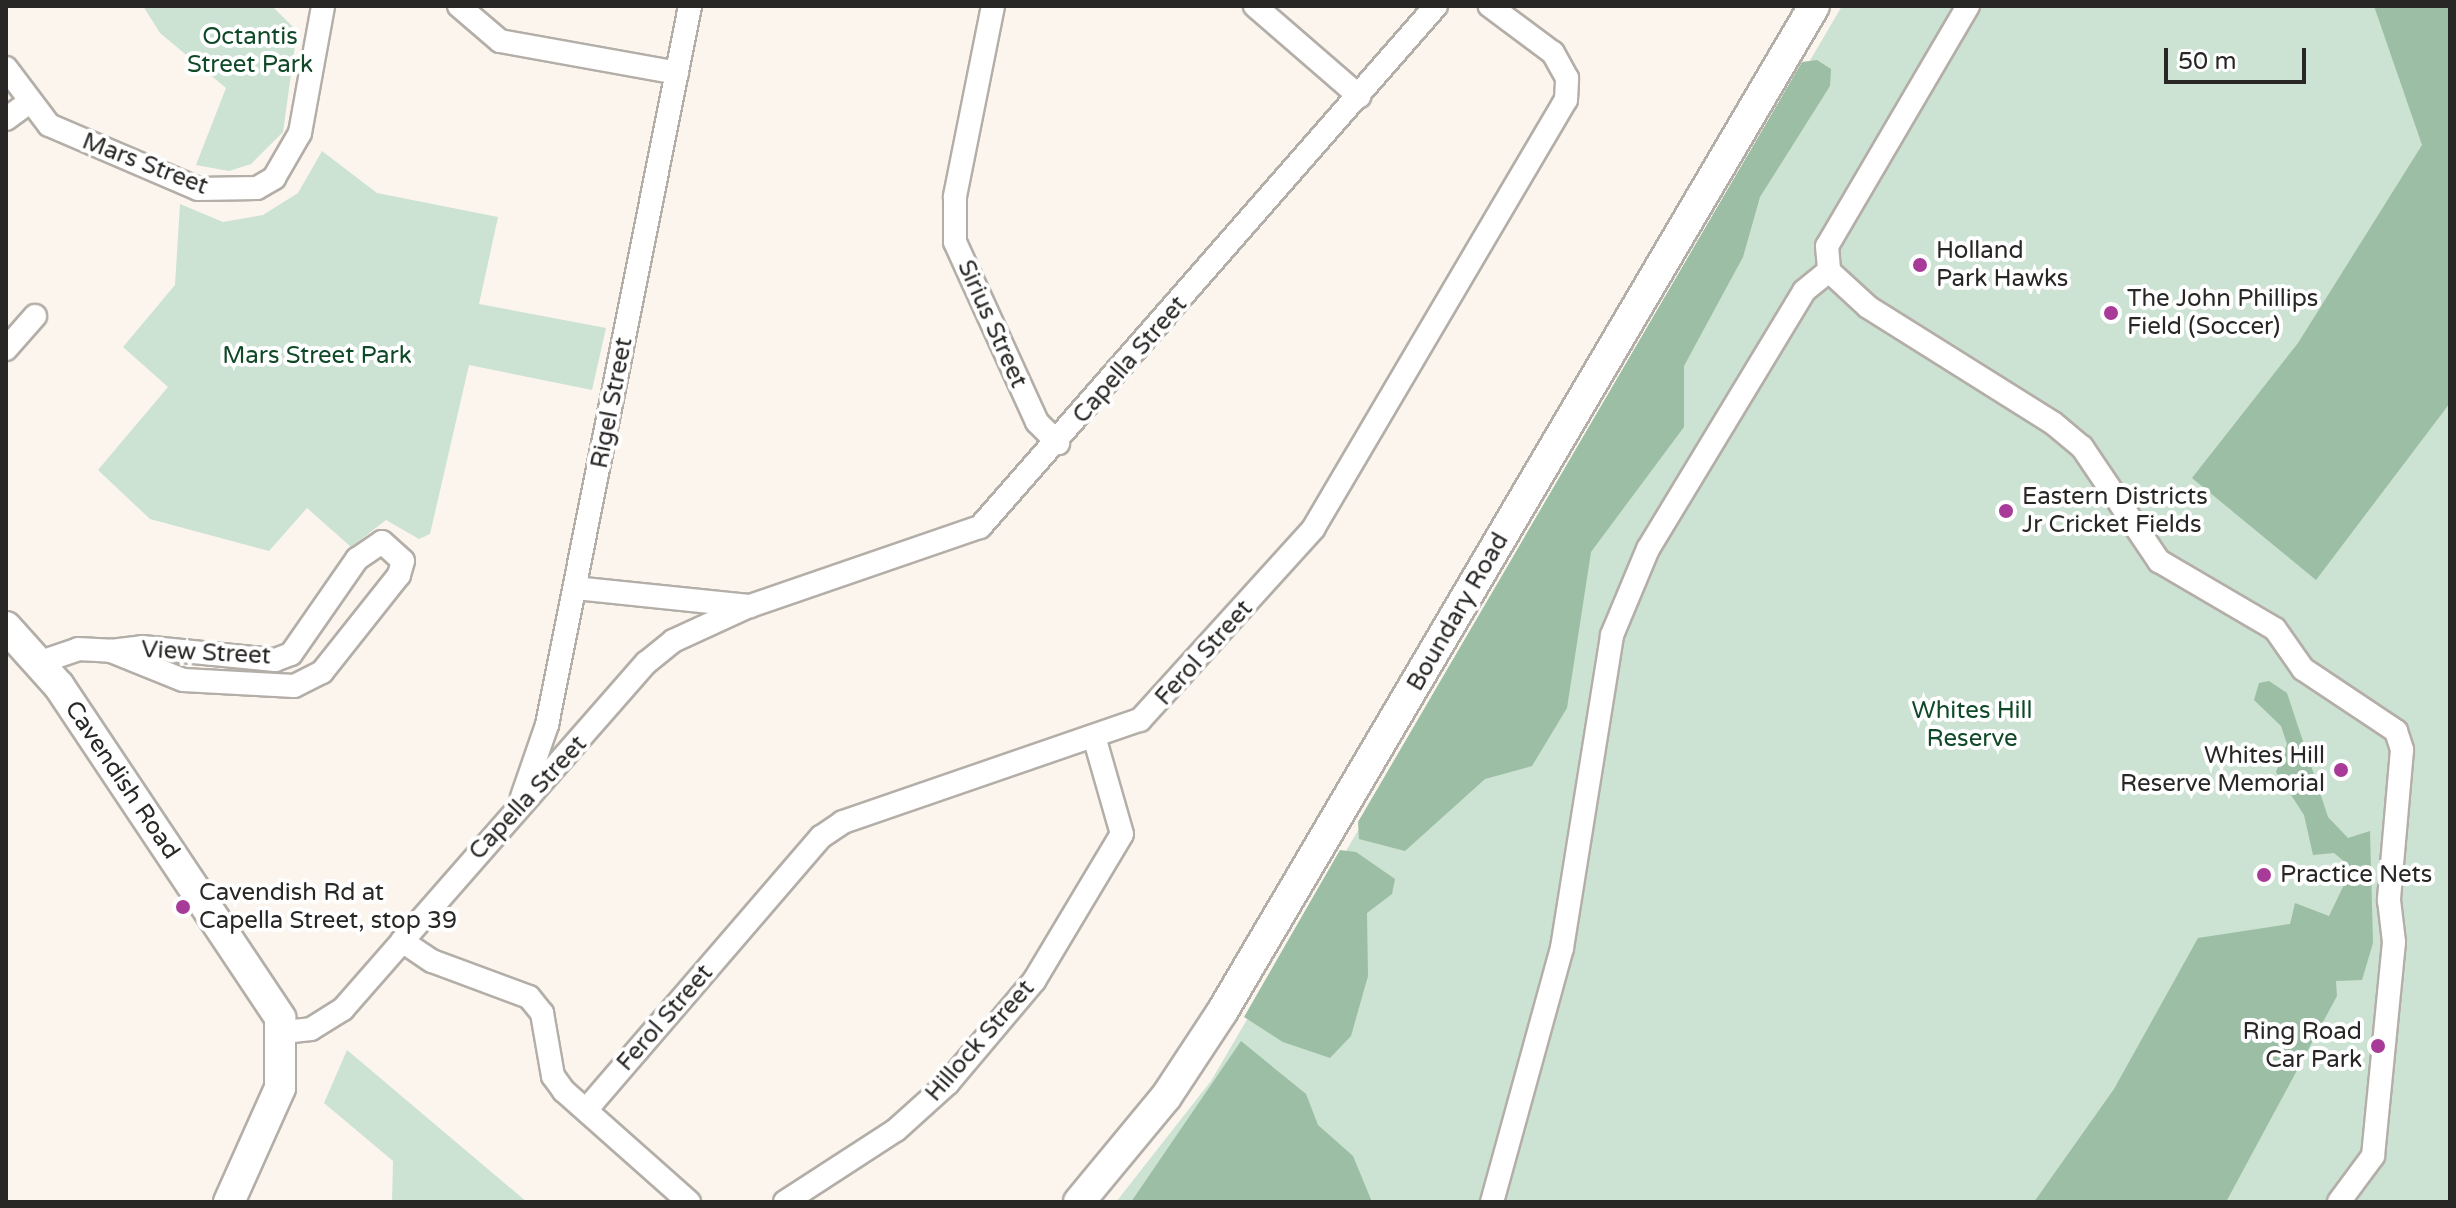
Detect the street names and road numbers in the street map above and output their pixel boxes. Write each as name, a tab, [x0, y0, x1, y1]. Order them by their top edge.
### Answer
street label: Mars Street	[78, 127, 212, 201]
street label: Sirius Street	[951, 256, 1033, 392]
street label: Capella Street	[1067, 290, 1193, 430]
street label: Rigel Street	[585, 335, 639, 471]
street label: Boundary Road	[1401, 528, 1515, 696]
street label: Ferol Street	[1149, 595, 1259, 711]
street label: View Street	[140, 635, 272, 671]
street label: Cavendish Road	[58, 695, 186, 865]
street label: Capella Street	[463, 730, 593, 866]
street label: Ferol Street	[611, 959, 719, 1077]
street label: Hillock Street	[920, 975, 1040, 1107]

